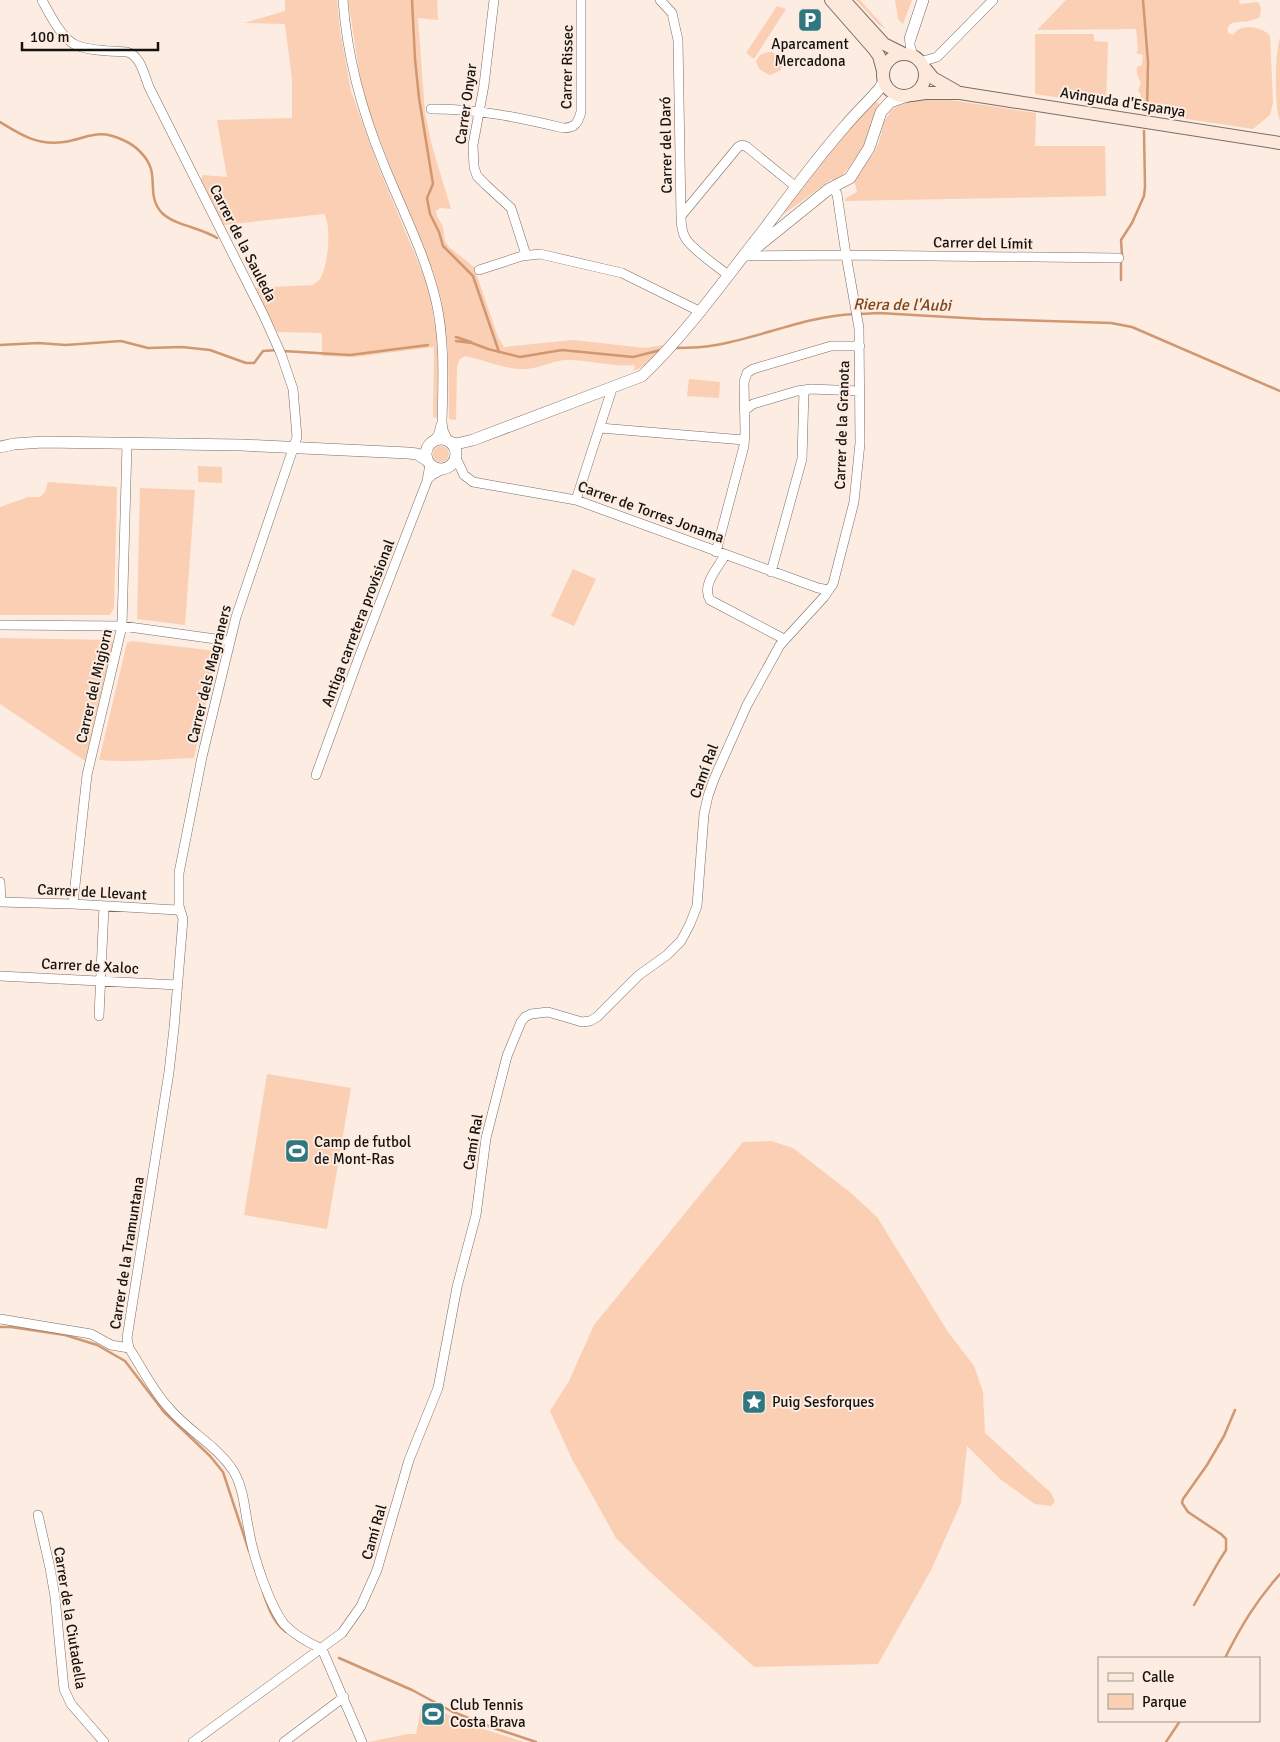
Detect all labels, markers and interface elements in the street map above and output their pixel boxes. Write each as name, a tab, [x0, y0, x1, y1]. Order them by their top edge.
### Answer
parking icon: Aparcament Mercadona	[797, 7, 823, 33]
scale bar	[22, 20, 159, 52]
street label: Carrer Rissec	[557, 25, 577, 109]
text: 100 m	[30, 28, 70, 46]
place label: Aparcament Mercadona	[771, 35, 849, 70]
street label: Carrer Onyar	[451, 62, 481, 146]
street label: Avinguda d'Espanya	[1059, 83, 1187, 121]
street label: Carrer del Daró	[656, 96, 676, 194]
street label: Carrer de la Sauleda	[206, 181, 280, 305]
street label: Carrer del Límit	[933, 233, 1033, 253]
water label: Riera de l'Aubi	[853, 294, 953, 316]
street label: Carrer de la Granota	[831, 360, 853, 490]
street label: Carrer de Torres Jonama	[575, 477, 727, 547]
street label: Antiga carretera provisional	[318, 537, 398, 709]
street label: Carrer dels Magraners	[183, 603, 235, 745]
street label: Carrer del Migjorn	[72, 627, 116, 745]
street label: Camí Ral	[686, 741, 722, 801]
street label: Carrer de Llevant	[37, 880, 147, 904]
street label: Carrer de Xaloc	[41, 954, 139, 978]
street label: Camí Ral	[459, 1112, 487, 1172]
place label: Camp de futbol de Mont-Ras	[314, 1133, 411, 1168]
sports icon: Camp de futbol de Mont-Ras	[284, 1138, 310, 1164]
street label: Carrer de la Tramuntana	[106, 1175, 148, 1331]
place icon: Puig Sesforques	[741, 1389, 767, 1415]
place label: Puig Sesforques	[772, 1393, 875, 1411]
street label: Camí Ral	[358, 1502, 390, 1562]
street label: Carrer de la Ciutadella	[50, 1546, 90, 1690]
legend	[1098, 1657, 1260, 1722]
text: Calle	[1142, 1668, 1175, 1686]
text: Parque	[1142, 1693, 1187, 1711]
place label: Club Tennis Costa Brava	[450, 1696, 526, 1731]
sports icon: Club Tennis Costa Brava	[420, 1701, 446, 1727]

